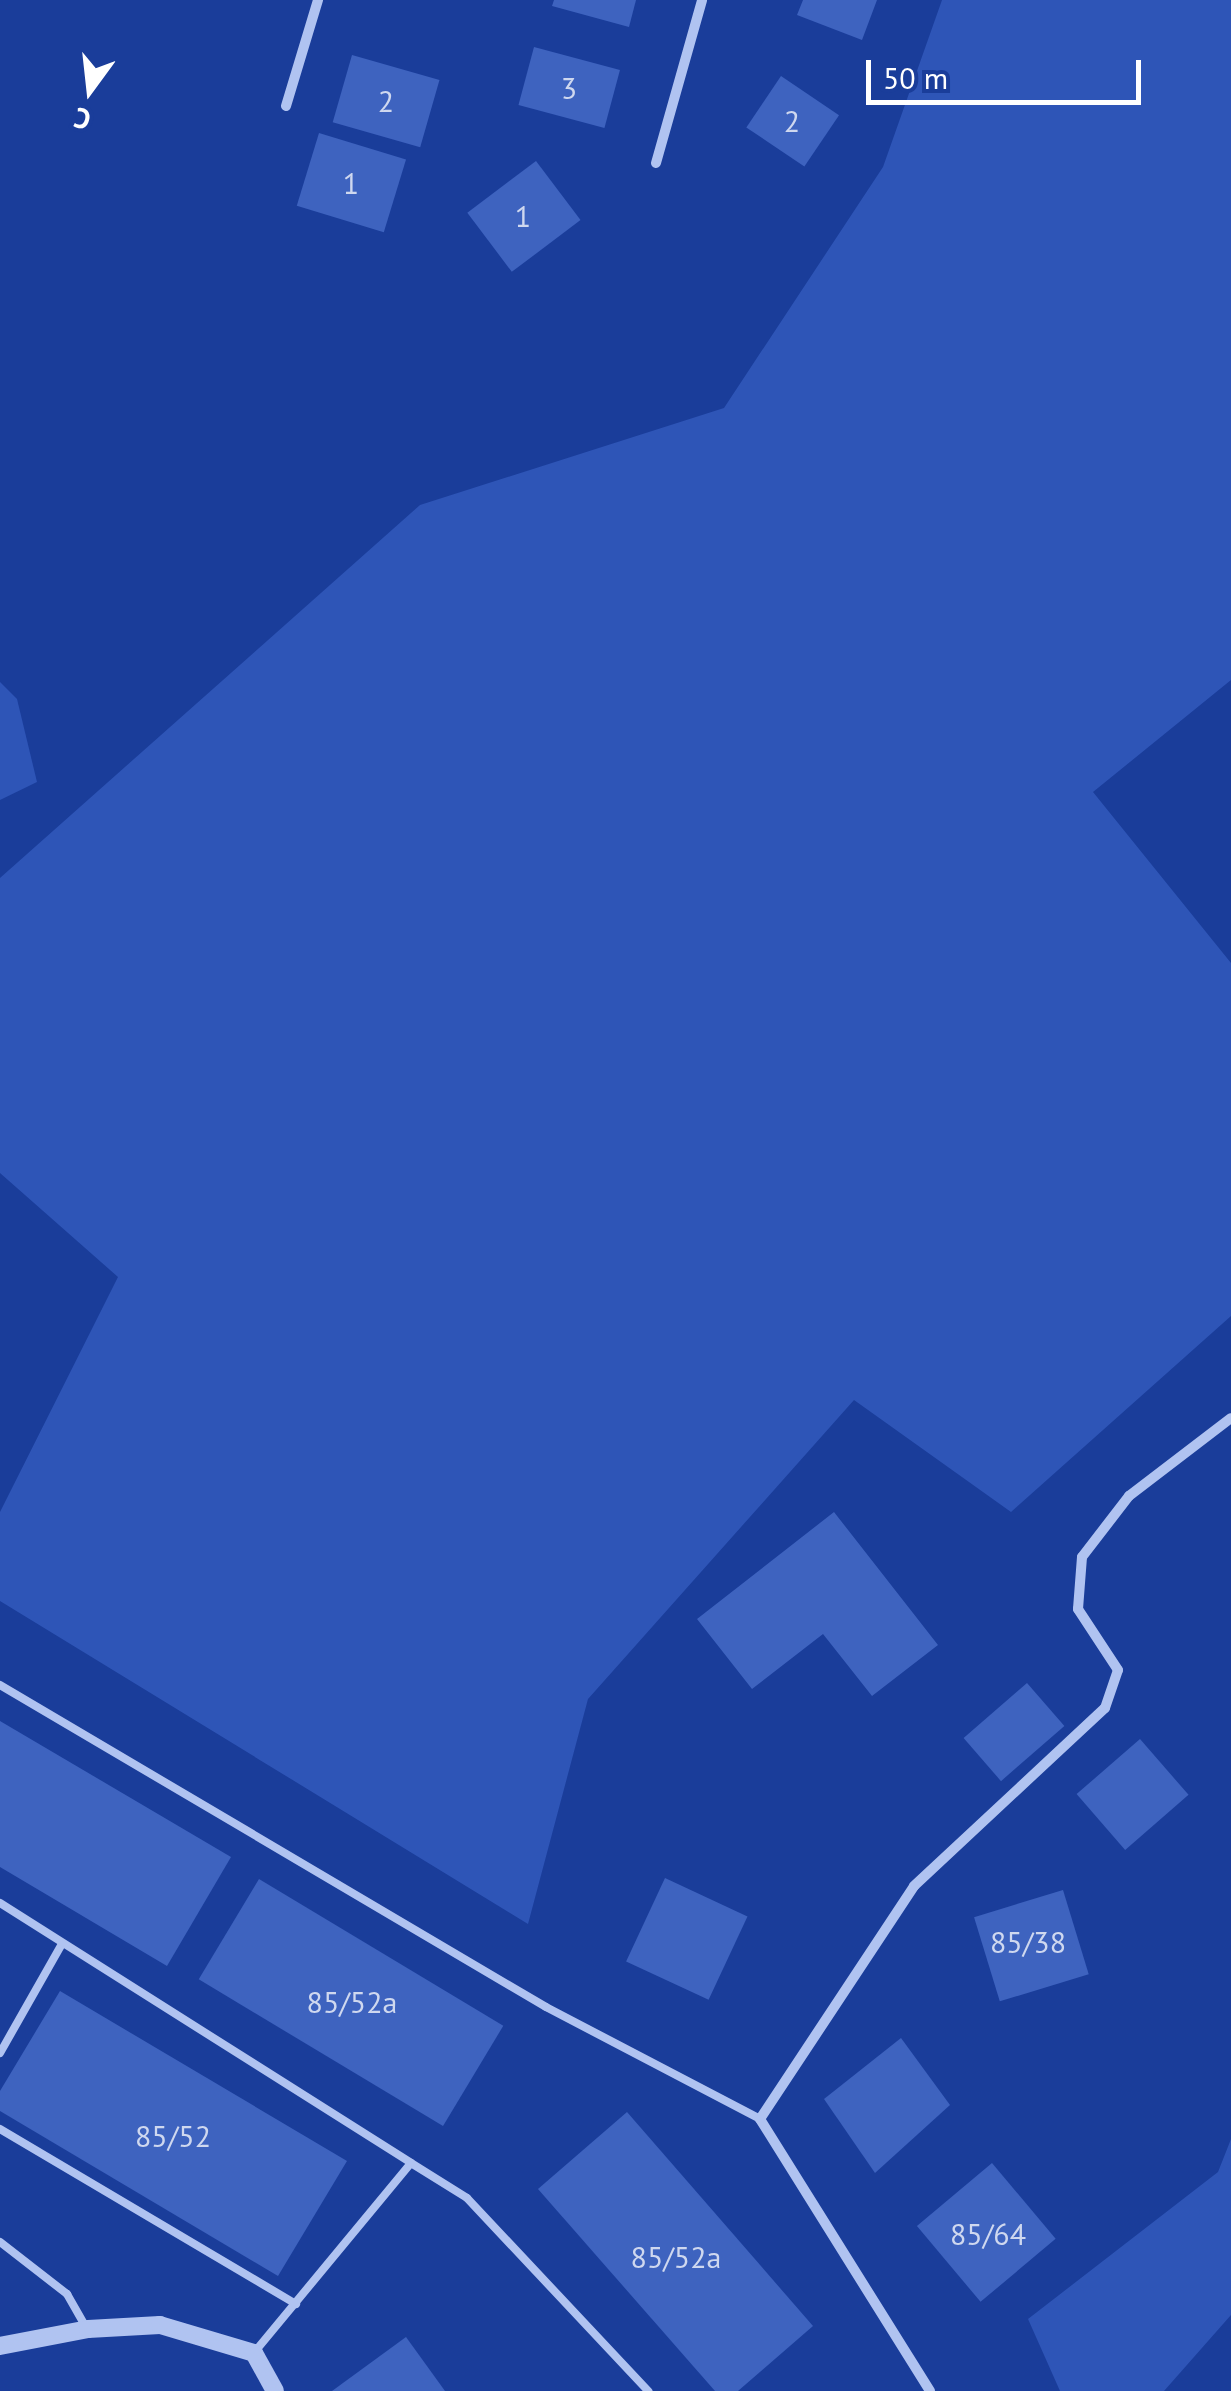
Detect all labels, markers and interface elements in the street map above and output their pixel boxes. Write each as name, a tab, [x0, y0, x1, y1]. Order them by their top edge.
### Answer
north arrow	[40, 40, 140, 140]
scale bar	[871, 40, 1146, 102]
text: 50 m	[883, 58, 948, 97]
house number: 3	[561, 70, 577, 106]
house number: 2	[378, 83, 394, 119]
text: С	[70, 100, 94, 139]
house number: 2	[784, 103, 800, 139]
house number: 1	[343, 165, 359, 201]
house number: 1	[515, 198, 531, 234]
house number: 85/38	[990, 1924, 1066, 1960]
house number: 85/52а	[307, 1984, 397, 2020]
house number: 85/52	[135, 2118, 211, 2154]
house number: 85/64	[950, 2216, 1026, 2252]
house number: 85/52а	[631, 2239, 721, 2275]

